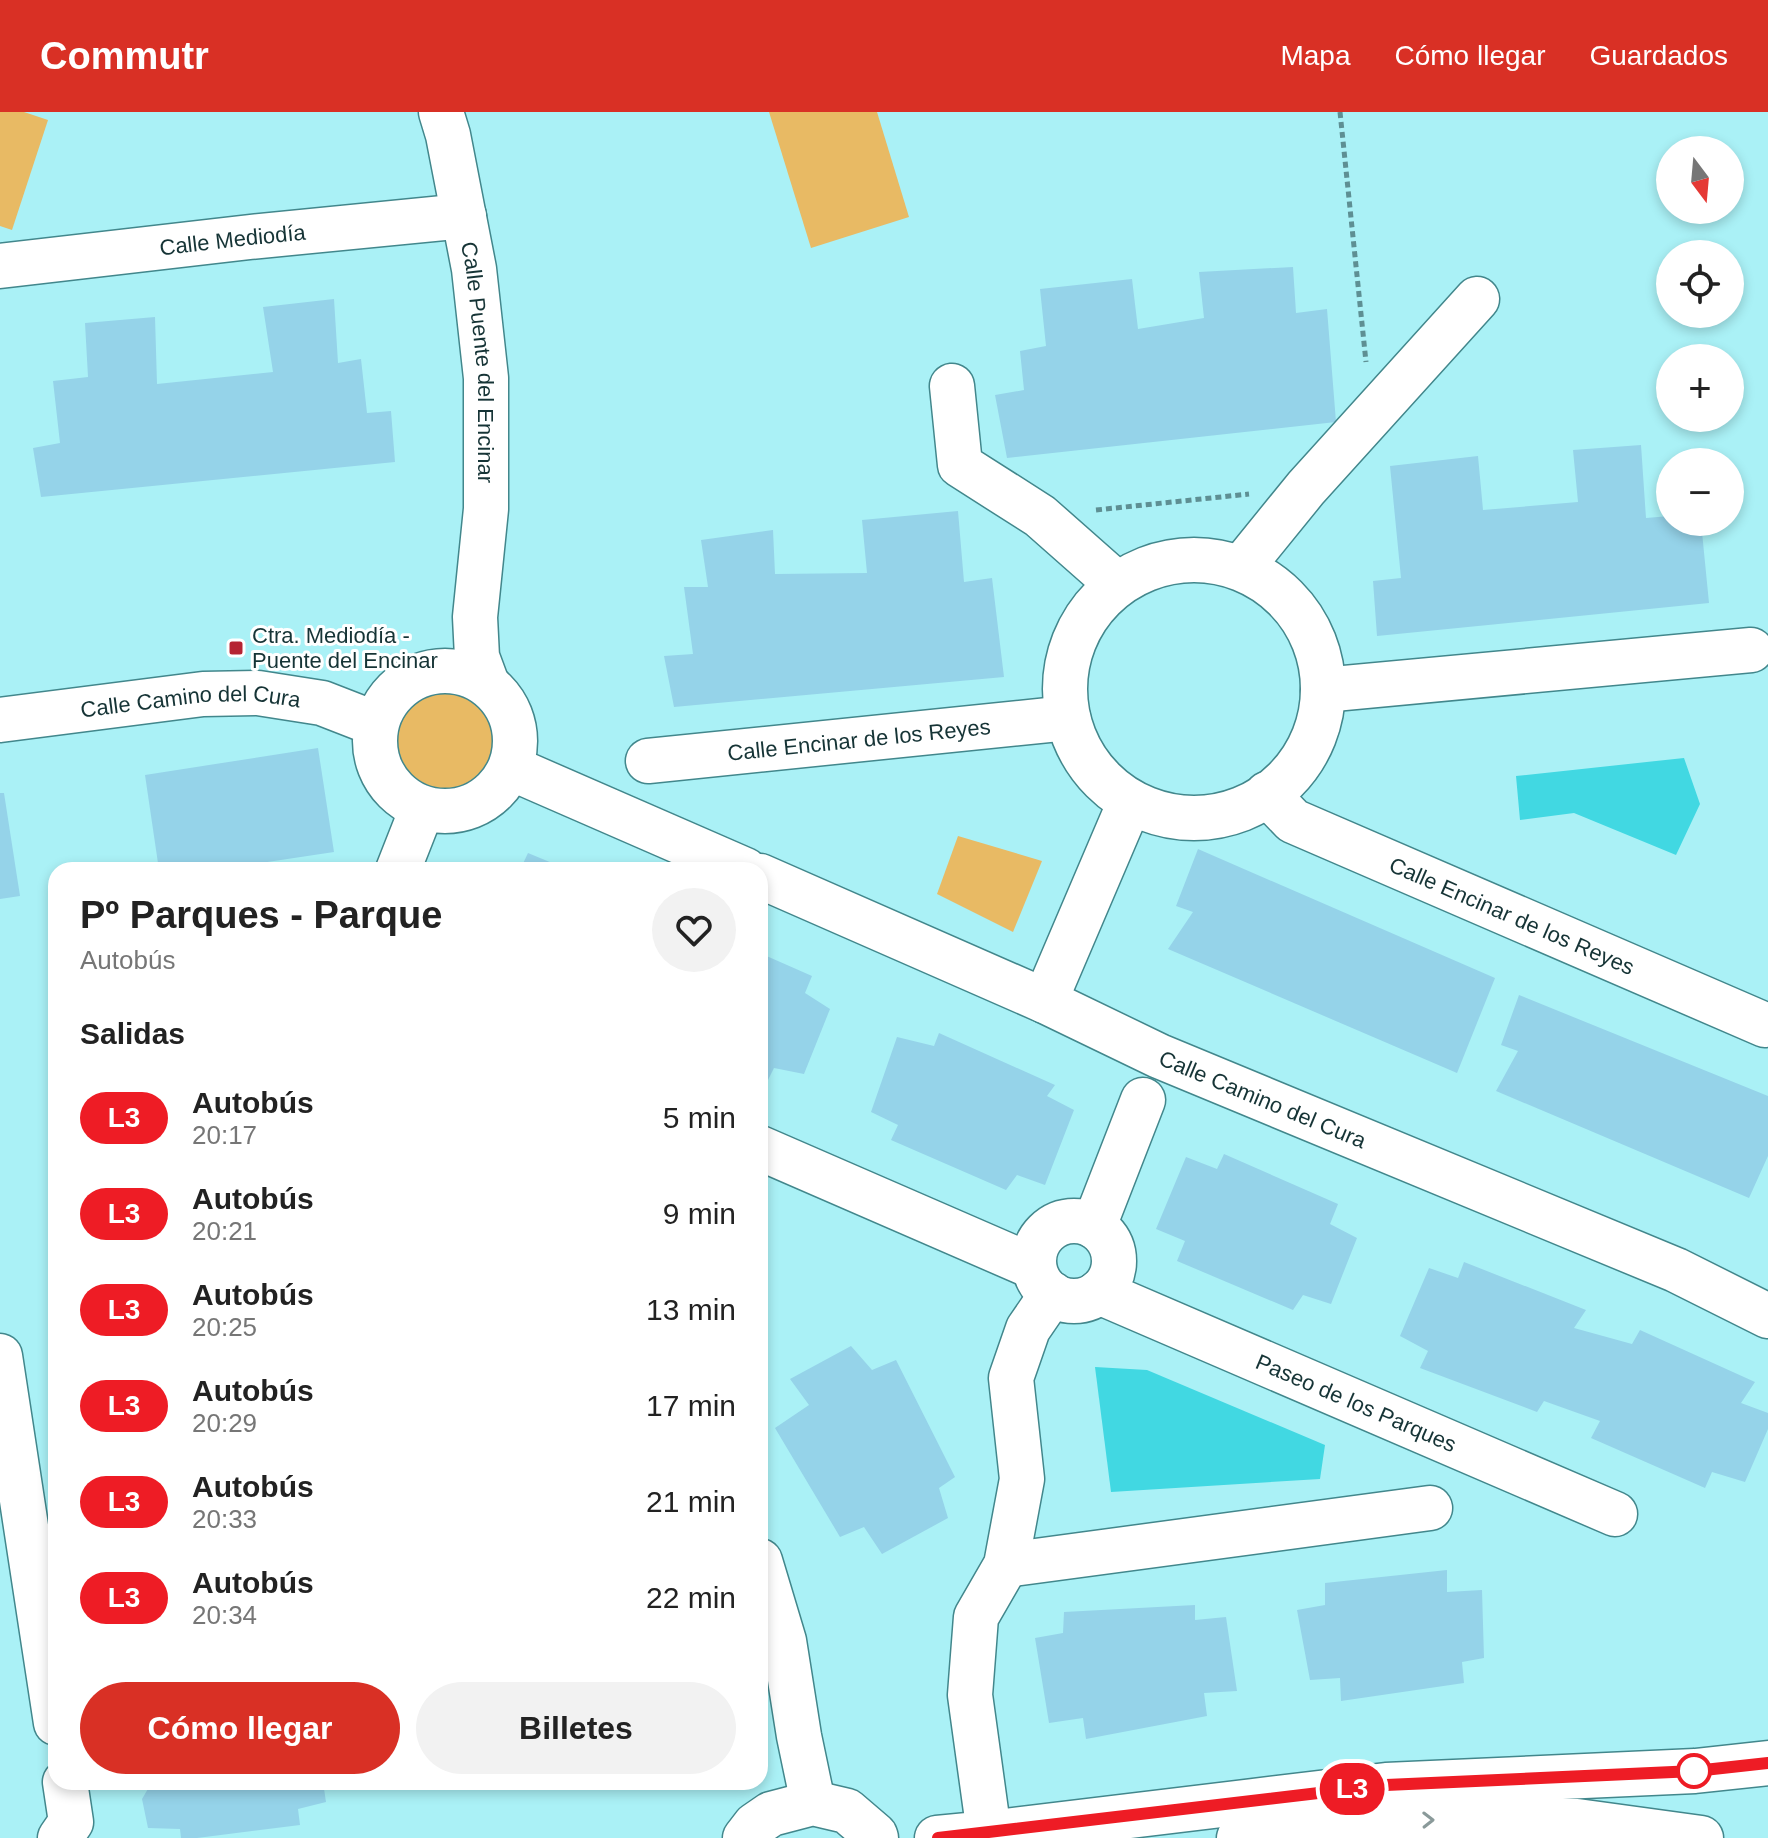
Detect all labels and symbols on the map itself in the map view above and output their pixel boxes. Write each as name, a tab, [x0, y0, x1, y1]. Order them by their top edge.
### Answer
north arrow	[1656, 136, 1744, 224]
street label: Calle Mediodía	[158, 220, 308, 260]
street label: Calle Puente del Encinar	[456, 239, 498, 483]
place label: Ctra. Mediodía - Puente del Encinar	[252, 623, 438, 673]
marker: Ctra. Mediodía - Puente del Encinar	[227, 639, 245, 657]
street label: Calle Camino del Cura	[79, 680, 303, 723]
street label: Calle Encinar de los Reyes	[726, 714, 992, 766]
street label: Calle Encinar de los Reyes	[1385, 852, 1638, 980]
street label: Calle Camino del Cura	[1155, 1045, 1370, 1154]
street label: Paseo de los Parques	[1252, 1349, 1460, 1457]
unlabelled marker	[1677, 1754, 1711, 1788]
line badge: L3	[1316, 1763, 1388, 1815]
one-way arrow	[1422, 1811, 1435, 1829]

